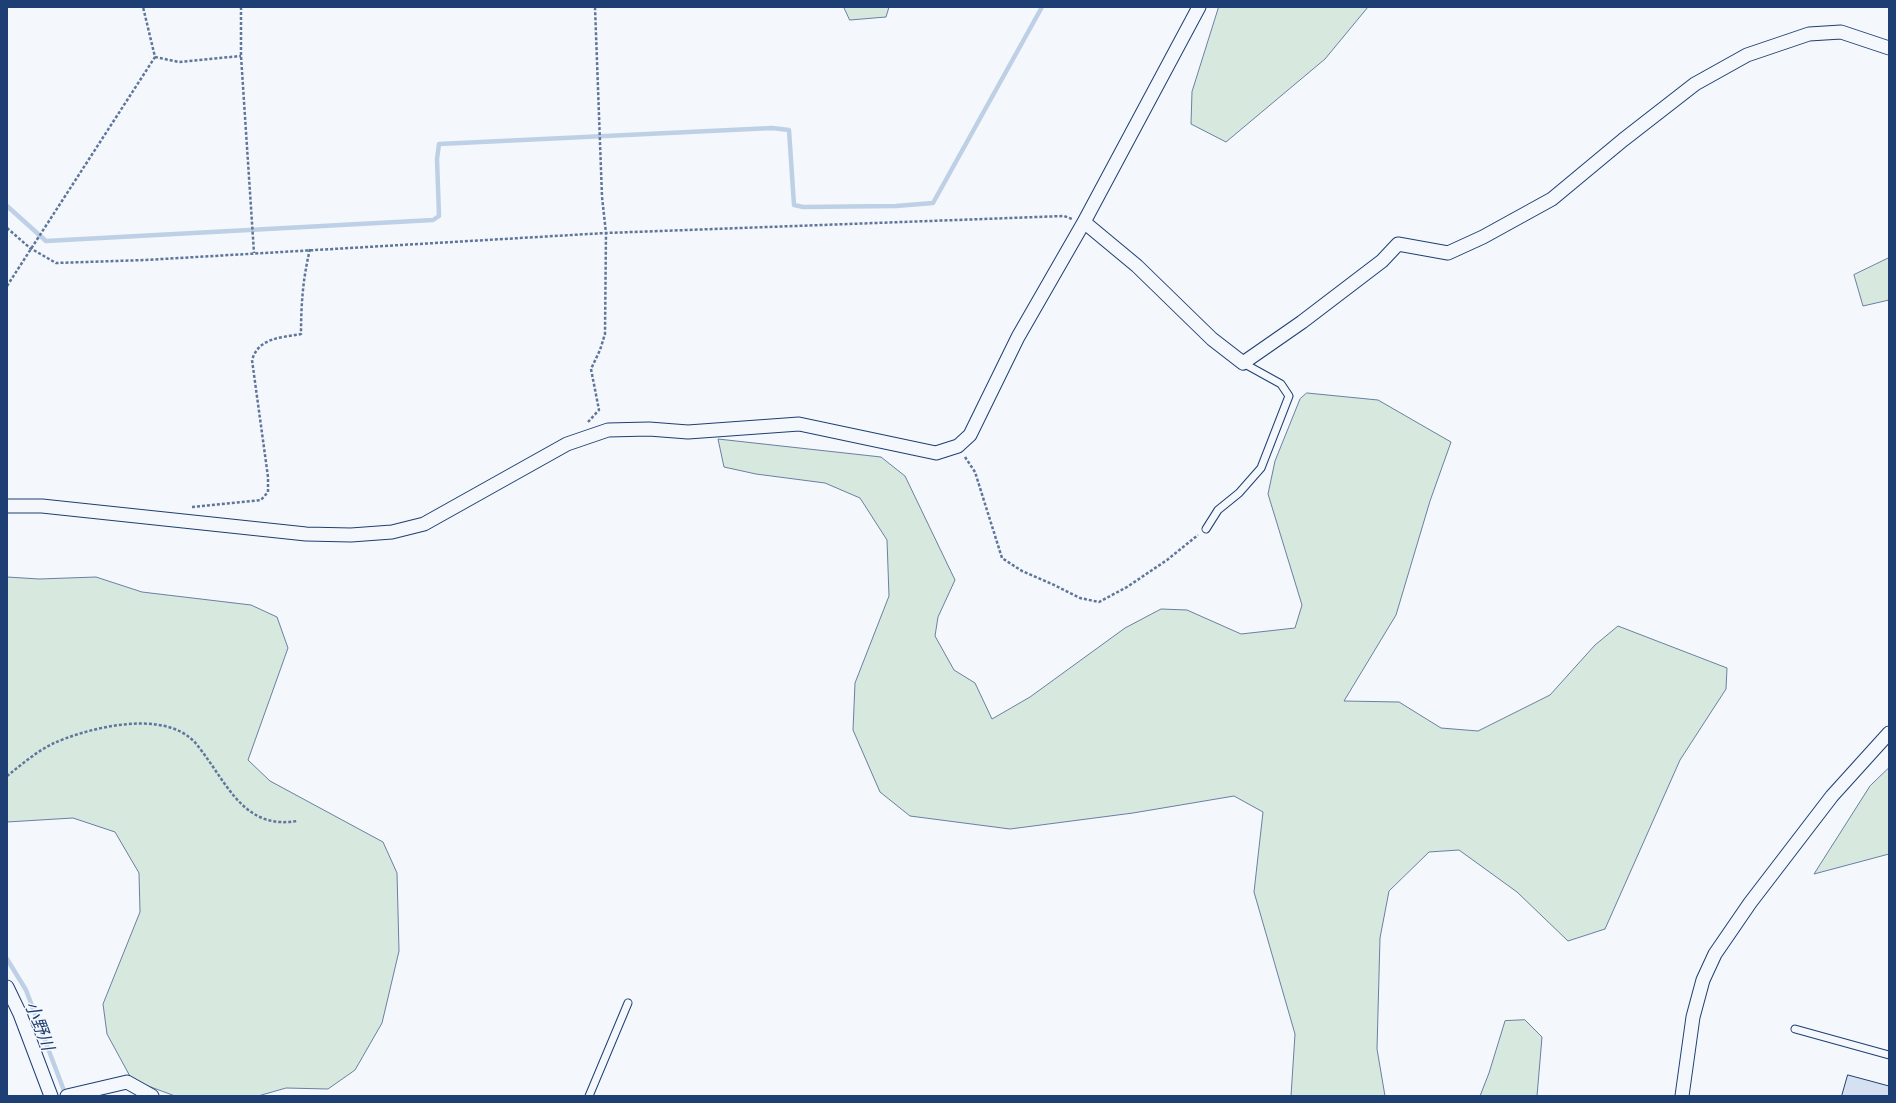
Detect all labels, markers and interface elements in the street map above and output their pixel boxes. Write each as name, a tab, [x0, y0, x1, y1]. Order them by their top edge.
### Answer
water label: 小野川	[20, 999, 58, 1053]

